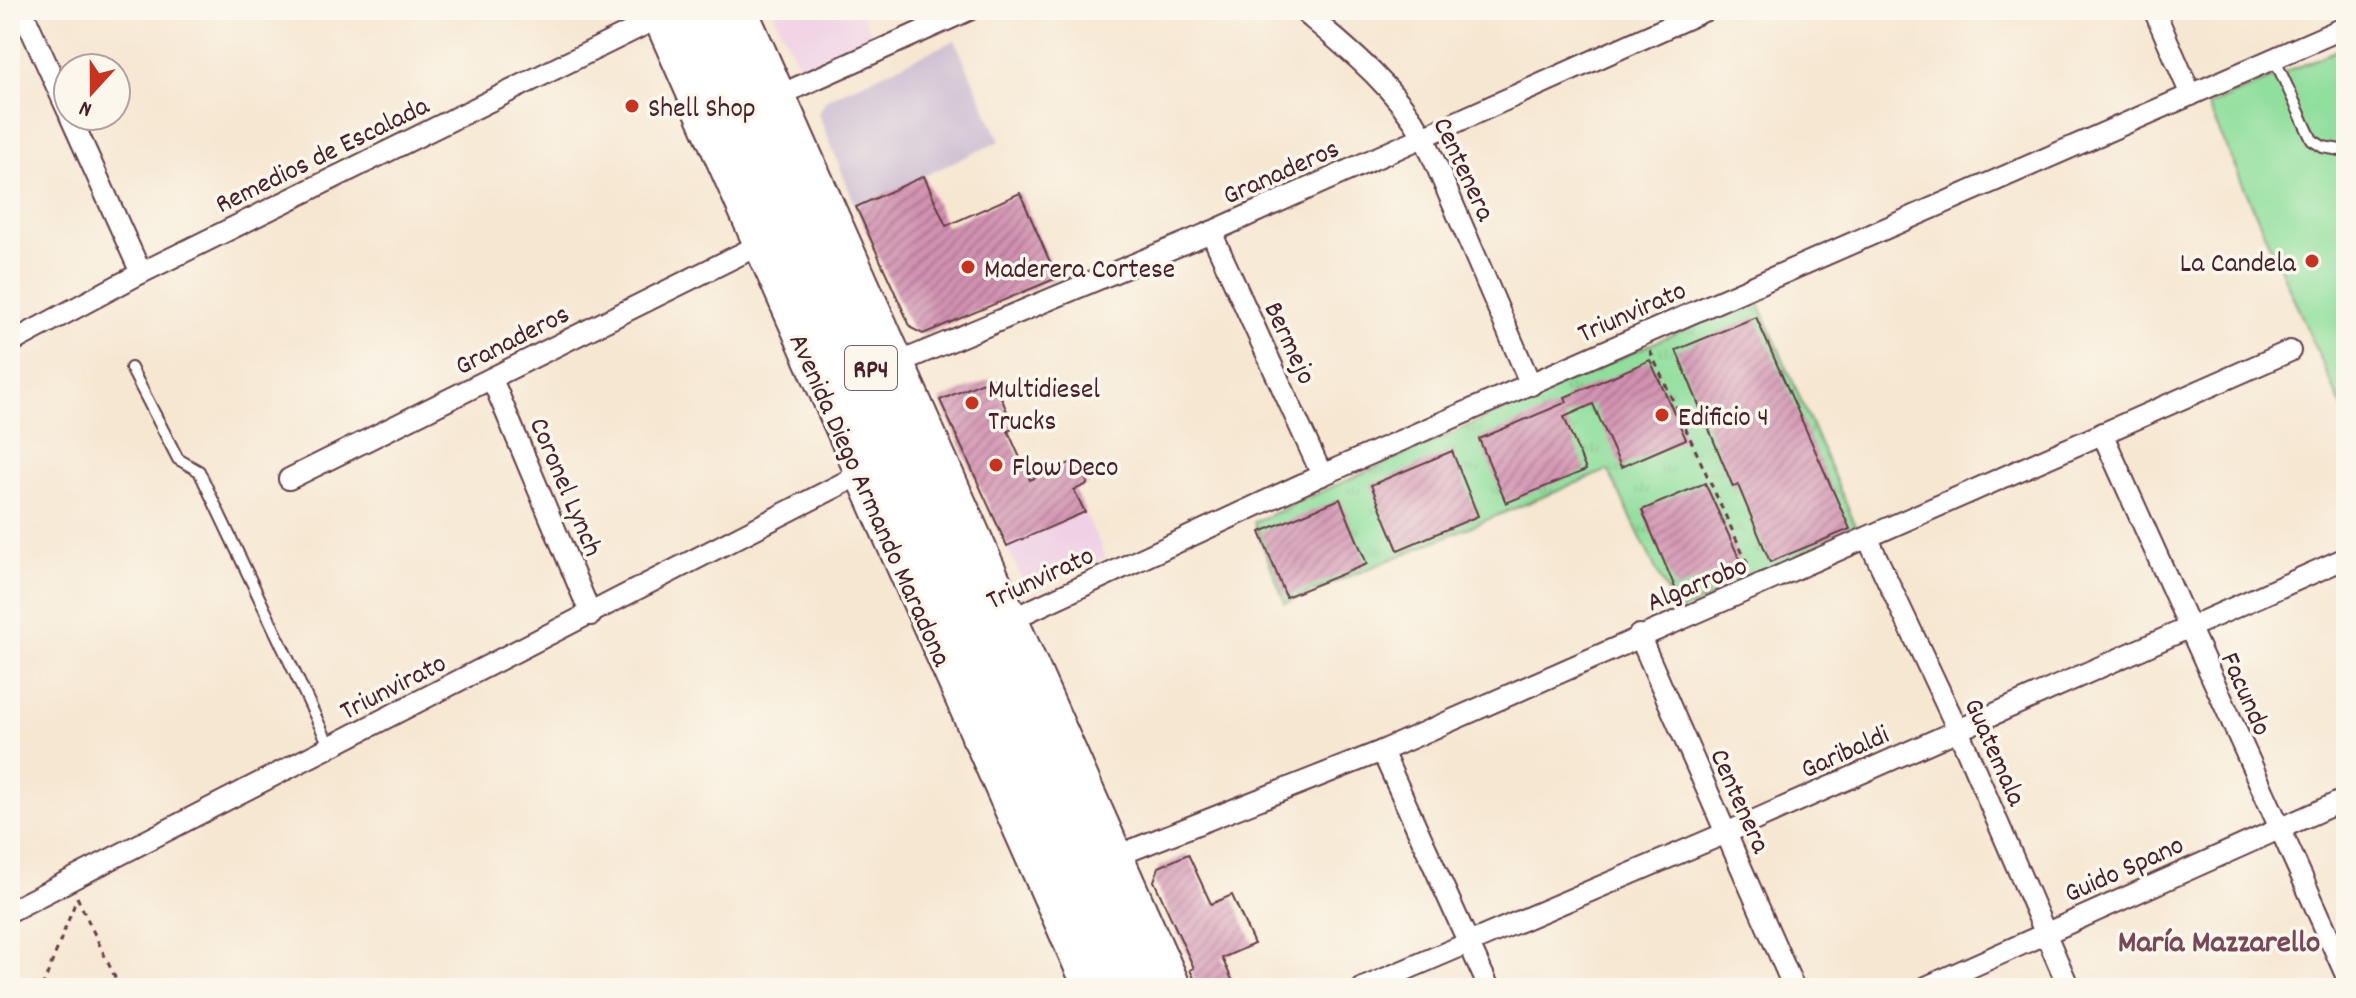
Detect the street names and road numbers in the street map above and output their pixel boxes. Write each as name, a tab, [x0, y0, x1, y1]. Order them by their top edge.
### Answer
street label: Remedios de Escalada	[210, 88, 438, 227]
street label: Centenera	[1420, 112, 1503, 229]
street label: Granaderos	[1217, 131, 1347, 218]
street label: Triunvirato	[1572, 273, 1694, 356]
street label: Bermejo	[1251, 296, 1324, 392]
street label: Granaderos	[449, 297, 578, 388]
street label: Avenida Diego Armando Maradona	[776, 328, 959, 675]
road number: RP4	[845, 346, 897, 390]
street label: Coronel Lynch	[516, 412, 611, 564]
street label: Triunvirato	[981, 538, 1102, 623]
street label: Algarrobo	[1642, 548, 1754, 625]
street label: Triunvirato	[334, 646, 455, 733]
street label: Facundo	[2207, 647, 2279, 743]
street label: Guatemala	[1951, 693, 2034, 814]
street label: Garibaldi	[1795, 717, 1897, 792]
street label: Centenera	[1697, 743, 1779, 861]
street label: Guido Spano	[2059, 827, 2191, 916]

